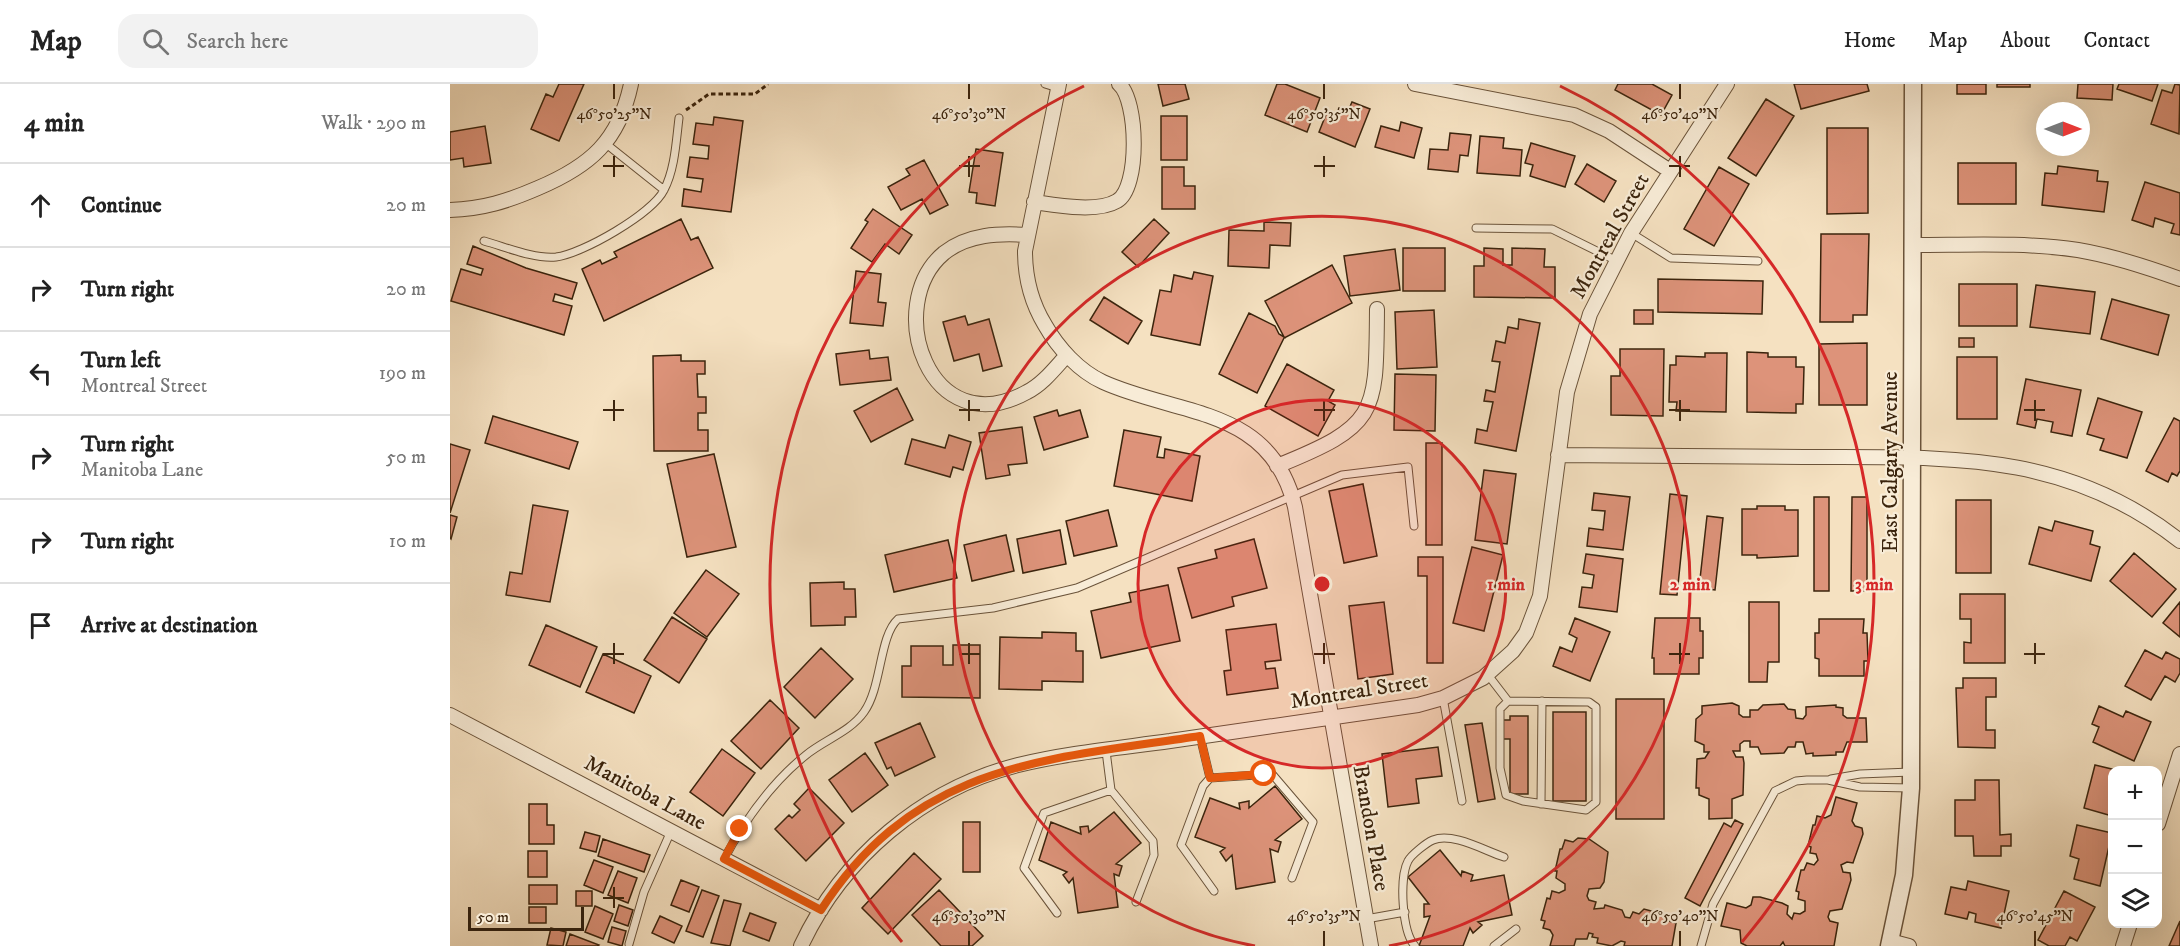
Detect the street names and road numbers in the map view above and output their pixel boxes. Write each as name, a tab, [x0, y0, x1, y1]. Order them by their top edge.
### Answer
street label: Montreal Street	[1565, 169, 1655, 303]
street label: East Calgary Avenue	[1877, 371, 1904, 553]
street label: Montreal Street	[1288, 667, 1430, 715]
street label: Manitoba Lane	[579, 750, 711, 836]
street label: Brandon Place	[1347, 763, 1395, 893]

